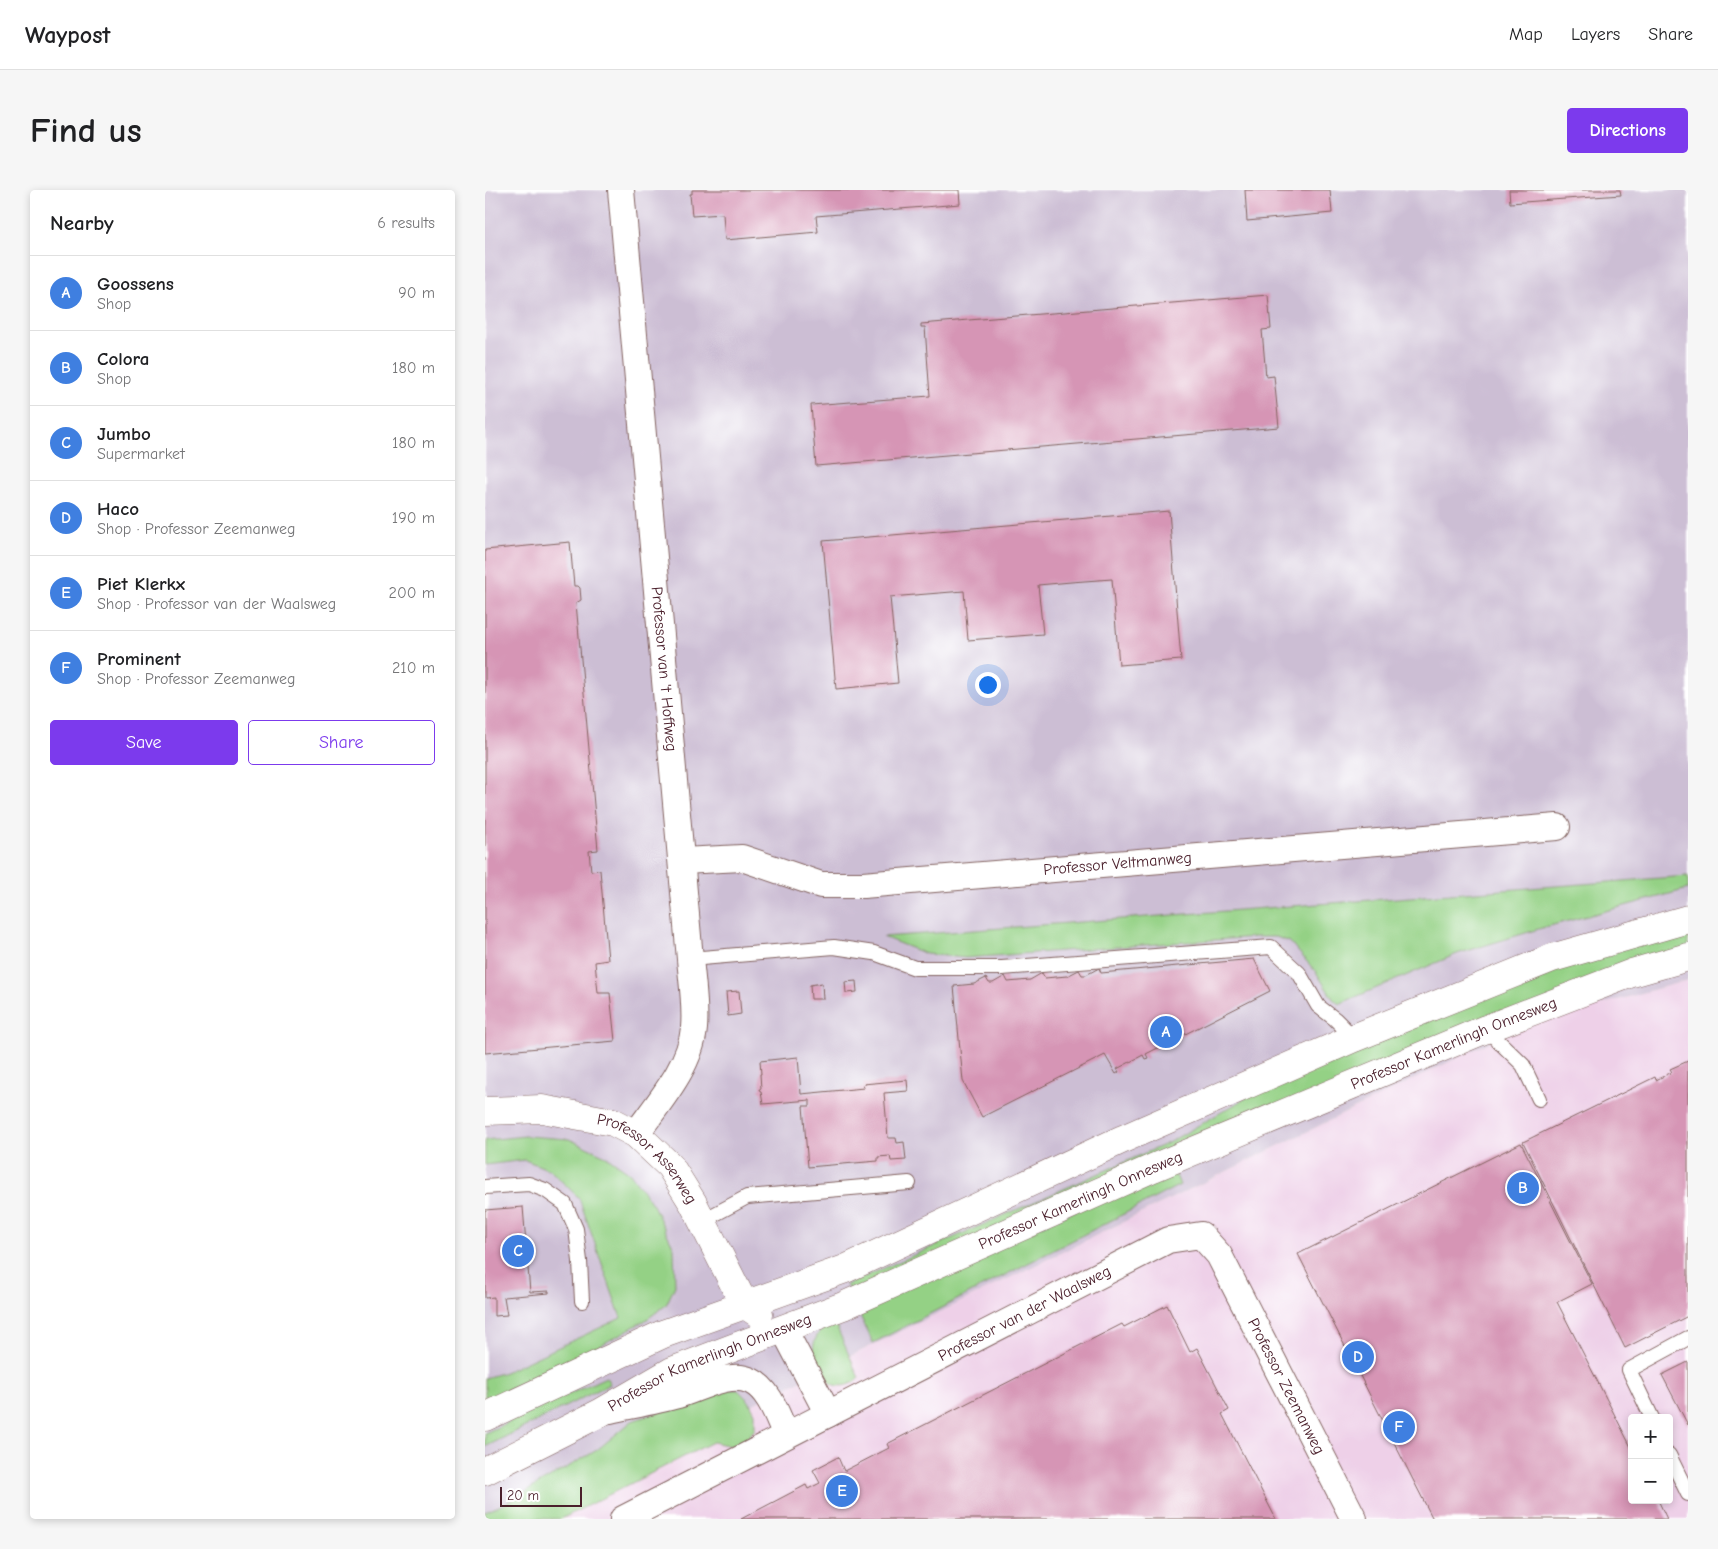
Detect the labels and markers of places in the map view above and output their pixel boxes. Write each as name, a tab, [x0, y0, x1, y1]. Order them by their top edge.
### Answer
pin: A	[1150, 1013, 1182, 1051]
pin: B	[1507, 1169, 1539, 1207]
pin: C	[502, 1232, 534, 1270]
pin: D	[1342, 1338, 1374, 1376]
pin: F	[1383, 1408, 1415, 1446]
pin: E	[826, 1472, 858, 1510]

